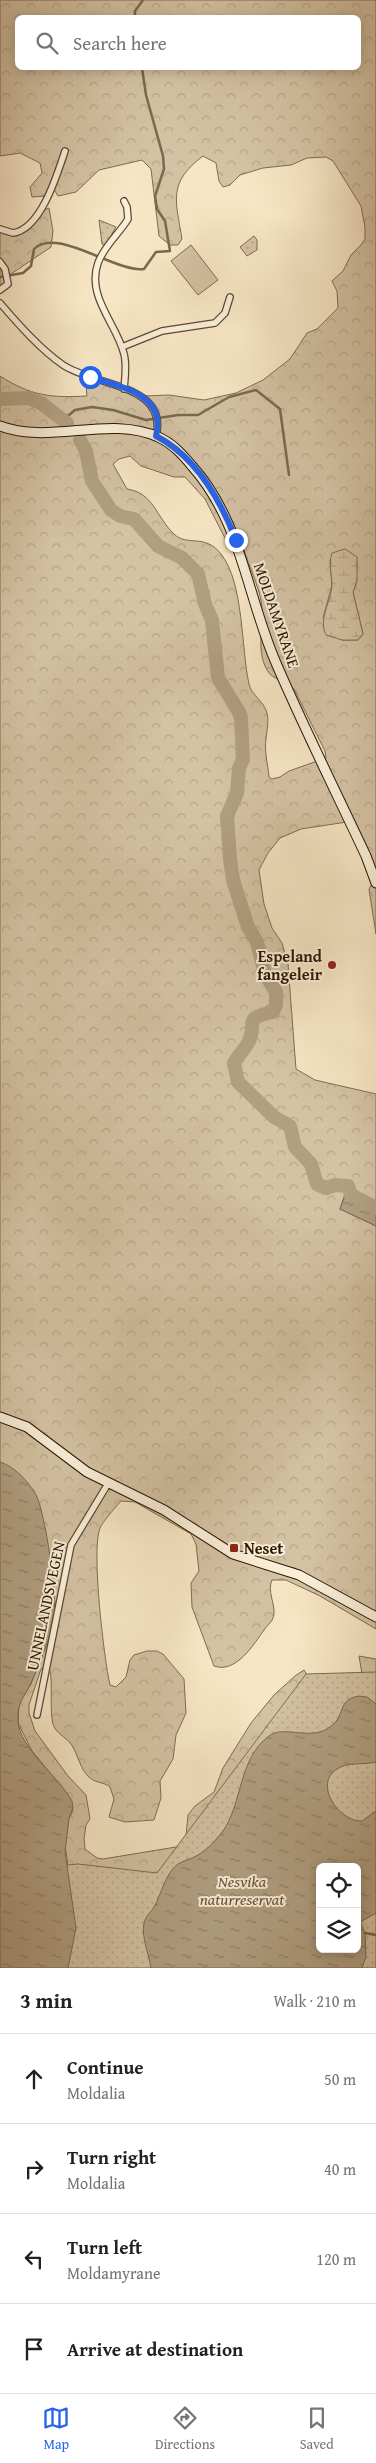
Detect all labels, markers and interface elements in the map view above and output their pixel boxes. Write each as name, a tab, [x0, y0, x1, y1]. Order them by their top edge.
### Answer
search box	[15, 15, 361, 70]
icon: search	[33, 29, 61, 57]
text: Search here	[73, 29, 167, 57]
route start	[79, 366, 102, 389]
route end	[225, 529, 248, 552]
street label: MOLDAMYRANE	[248, 559, 306, 671]
place label: Espeland fangeleir	[257, 944, 323, 986]
marker: Espeland fangeleir	[326, 959, 338, 971]
place label: Neset	[244, 1536, 283, 1560]
street label: UNNELANDSVEGEN	[20, 1539, 71, 1673]
marker: Neset	[228, 1542, 240, 1554]
map controls	[316, 1863, 361, 1953]
button: locate	[316, 1863, 361, 1908]
park label: Nesvika naturreservat	[200, 1869, 285, 1911]
button: layers	[316, 1908, 361, 1953]
text: 3 min	[20, 1985, 72, 2016]
text: Walk · 210 m	[273, 1989, 356, 2013]
text: Continue	[67, 2053, 144, 2081]
icon: ahead	[20, 2065, 48, 2093]
text: 50 m	[324, 2067, 356, 2091]
text: Moldalia	[67, 2081, 125, 2105]
text: Turn right	[67, 2143, 156, 2171]
icon: right	[20, 2155, 48, 2183]
text: 40 m	[324, 2157, 356, 2181]
text: Moldalia	[67, 2171, 125, 2195]
text: Turn left	[67, 2233, 142, 2261]
icon: left	[20, 2245, 48, 2273]
text: 120 m	[316, 2247, 356, 2271]
text: Moldamyrane	[67, 2261, 160, 2285]
icon: arrive	[20, 2335, 48, 2363]
text: Arrive at destination	[67, 2335, 243, 2363]
tab: Map	[42, 2404, 70, 2454]
tab: Directions	[155, 2404, 215, 2454]
tab: Saved	[300, 2404, 334, 2454]

